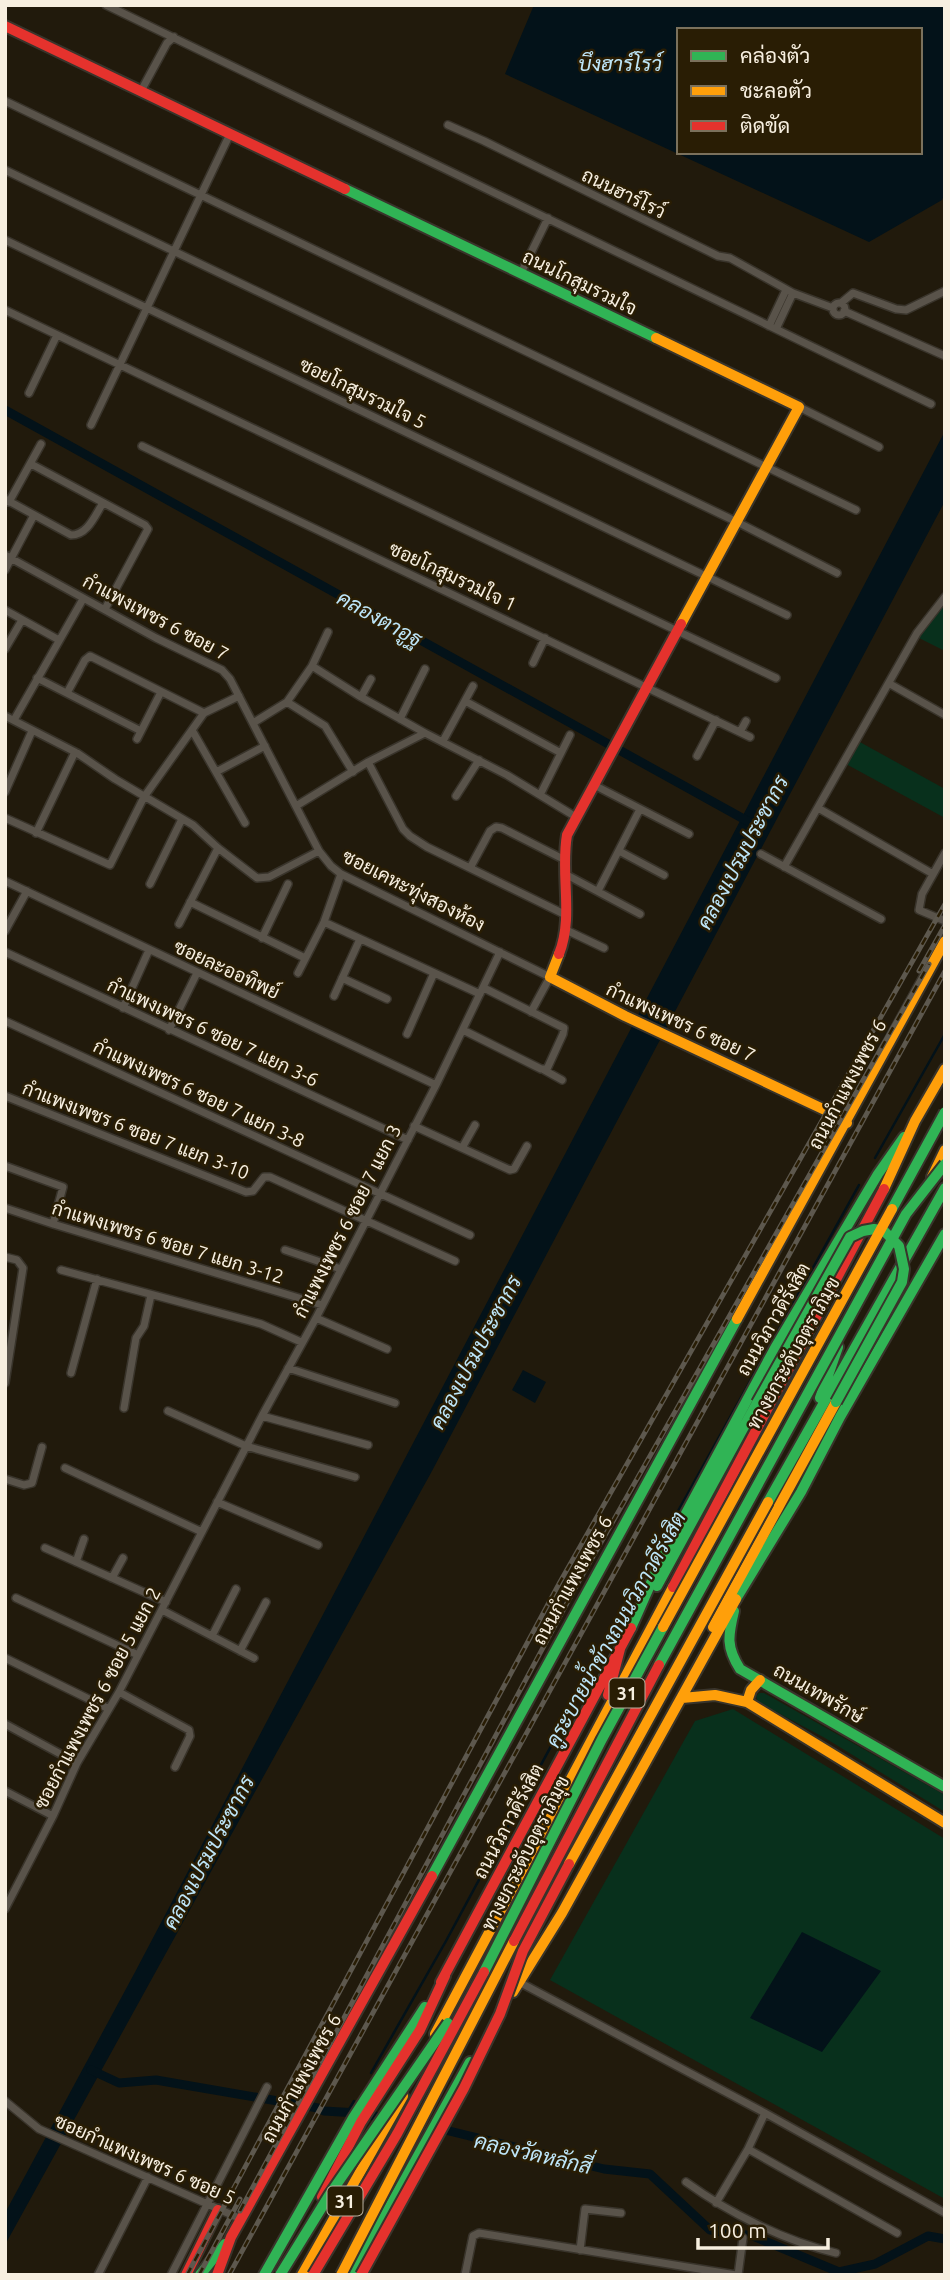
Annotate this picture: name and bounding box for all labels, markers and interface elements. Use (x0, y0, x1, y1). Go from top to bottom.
legend (677, 28, 922, 154)
text: คล่องตัว (740, 43, 810, 67)
water label: บึงฮาร์โรว์ (578, 50, 665, 75)
text: ชะลอตัว (740, 78, 812, 102)
text: ติดขัด (740, 113, 790, 137)
street label: ถนนฮาร์โรว์ (578, 162, 670, 223)
street label: ถนนโกสุมรวมใจ (518, 244, 641, 321)
street label: ซอยโกสุมรวมใจ 5 (295, 352, 430, 435)
street label: ซอยโกสุมรวมใจ 1 (385, 536, 521, 617)
street label: กำแพงเพชร 6 ซอย 7 (79, 569, 233, 665)
water label: คลองตาอูฐ (331, 585, 427, 655)
water label: คลองเปรมประชากร (691, 770, 793, 933)
street label: ซอยเคหะทุ่งสองห้อง (338, 845, 489, 937)
street label: ซอยละออทิพย์ (171, 934, 284, 1003)
street label: กำแพงเพชร 6 ซอย 7 แยก 3-6 (104, 973, 322, 1091)
street label: กำแพงเพชร 6 ซอย 7 (603, 978, 759, 1066)
street label: ถนนกำแพงเพชร 6 (803, 1015, 891, 1153)
street label: กำแพงเพชร 6 ซอย 7 แยก 3-8 (90, 1034, 308, 1152)
street label: กำแพงเพชร 6 ซอย 7 แยก 3-10 (20, 1077, 252, 1183)
street label: กำแพงเพชร 6 ซอย 7 แยก 3 (289, 1121, 405, 1321)
street label: กำแพงเพชร 6 ซอย 7 แยก 3-12 (49, 1196, 287, 1288)
street label: ถนนวิภาวดีรังสิต (731, 1258, 814, 1380)
water label: คลองเปรมประชากร (424, 1270, 526, 1433)
street label: ทางยกระดับอุตราภิมุข (742, 1273, 846, 1434)
water label: คูระบายน้ำข้างถนนวิภาวดีรังสิต (536, 1504, 694, 1753)
street label: ถนนกำแพงเพชร 6 (527, 1512, 617, 1648)
street label: ซอยกำแพงเพชร 6 ซอย 5 แยก 2 (29, 1583, 165, 1813)
street label: ถนนเทพรักษ์ (770, 1658, 869, 1728)
road number: 31 (610, 1678, 644, 1708)
street label: ถนนวิภาวดีรังสิต (468, 1759, 548, 1882)
water label: คลองเปรมประชากร (157, 1770, 259, 1933)
street label: ทางยกระดับอุตราภิมุข (476, 1772, 575, 1935)
street label: ถนนกำแพงเพชร 6 (256, 2010, 346, 2146)
street label: ซอยกำแพงเพชร 6 ซอย 5 (51, 2109, 239, 2209)
water label: คลองวัดหลักสี่ (472, 2121, 598, 2179)
road number: 31 (328, 2186, 362, 2216)
scale bar (698, 2206, 828, 2250)
text: 100 m (708, 2218, 766, 2242)

